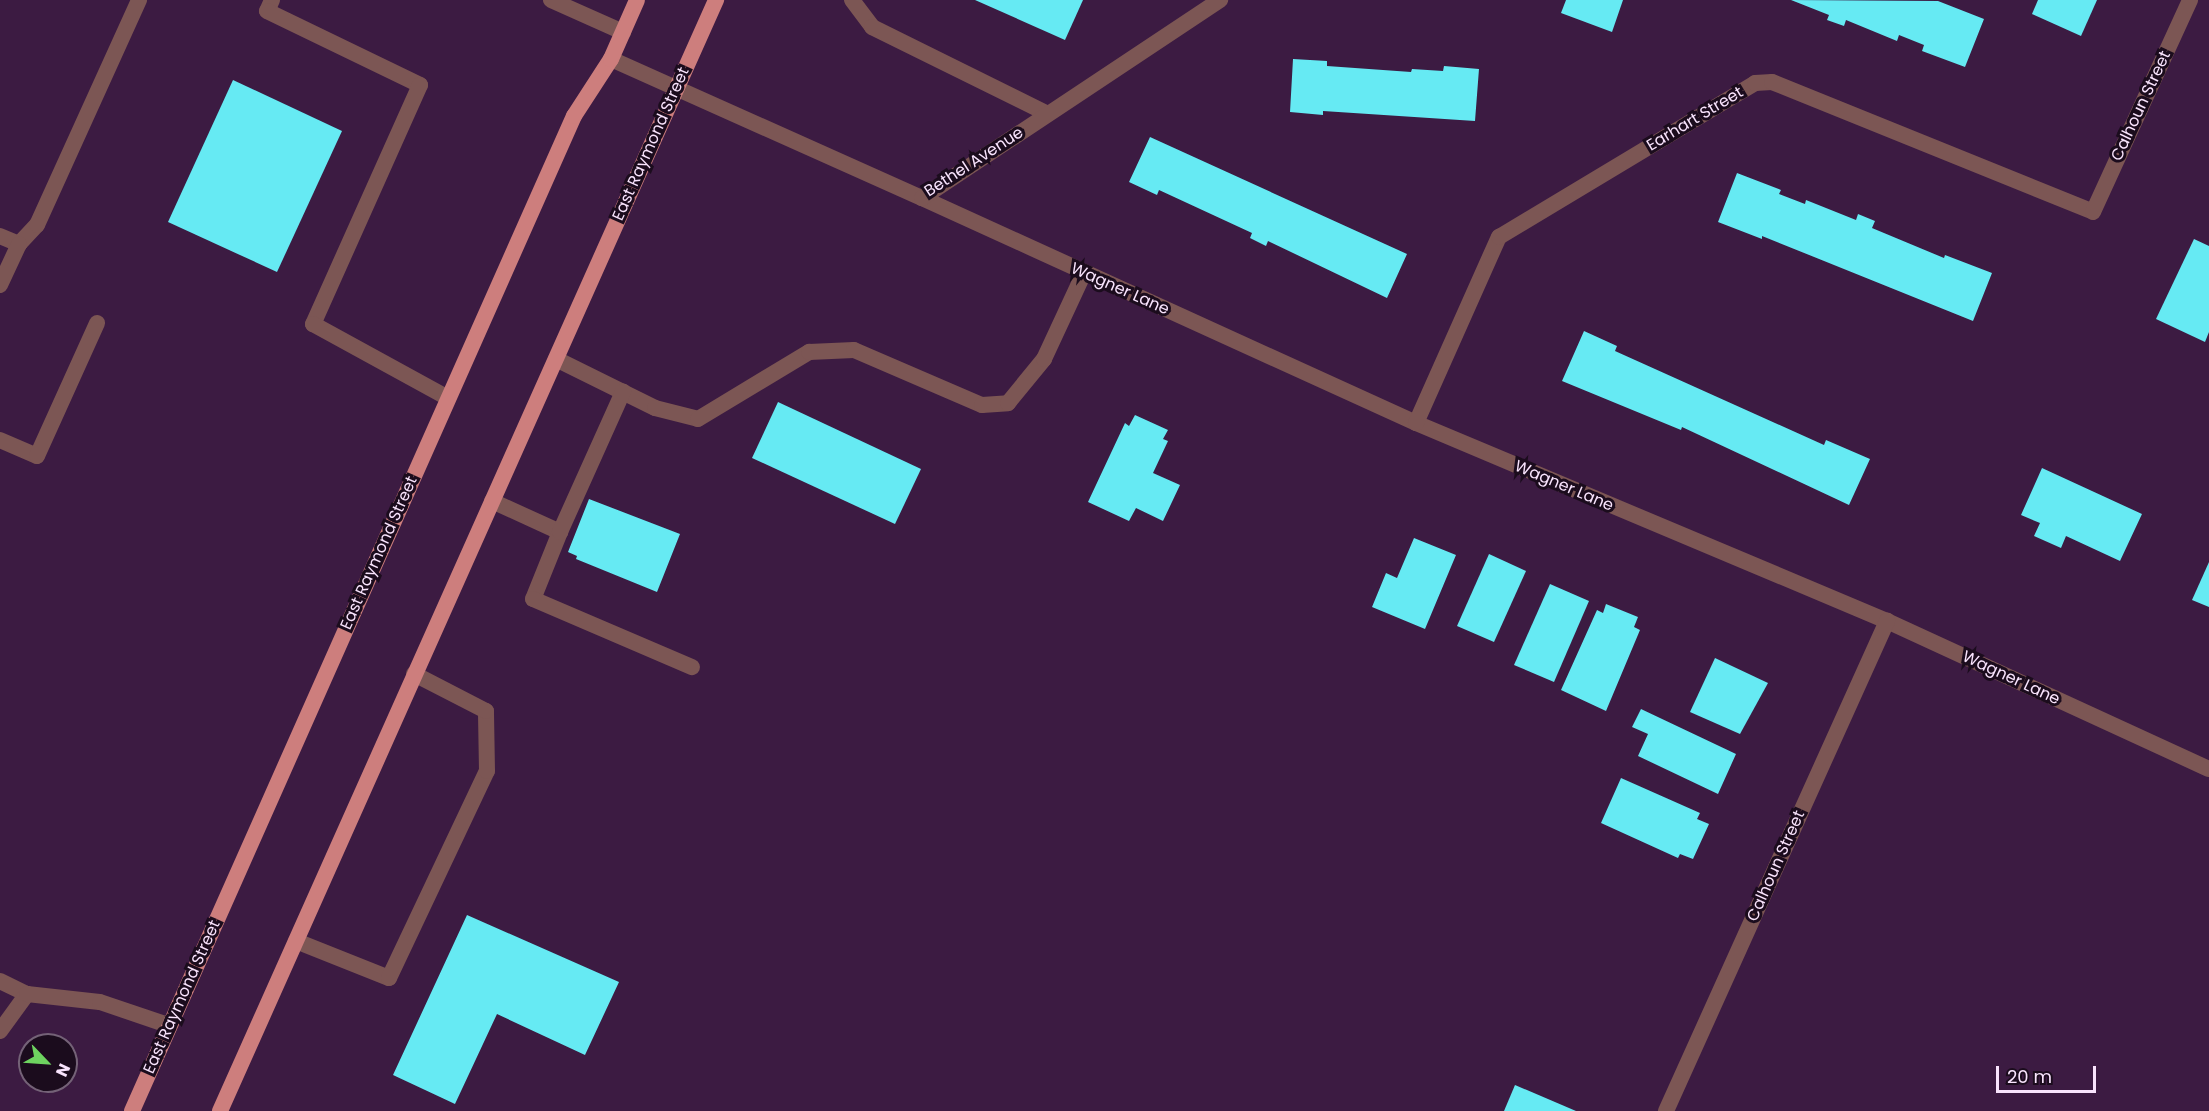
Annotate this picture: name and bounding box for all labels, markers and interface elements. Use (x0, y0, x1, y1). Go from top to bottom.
street label: Calhoun Street (2107, 48, 2175, 164)
street label: East Raymond Street (608, 64, 694, 224)
street label: Earhart Street (1643, 83, 1747, 155)
street label: Bethel Avenue (921, 123, 1027, 201)
street label: Wagner Lane (1068, 259, 1172, 319)
street label: Wagner Lane (1512, 457, 1616, 515)
street label: East Raymond Street (336, 473, 422, 633)
street label: Wagner Lane (1959, 647, 2063, 709)
street label: Calhoun Street (1743, 808, 1809, 924)
street label: East Raymond Street (139, 917, 225, 1077)
north arrow (18, 1033, 78, 1093)
scale bar (1999, 1054, 2100, 1092)
text: N (50, 1060, 76, 1080)
text: 20 m (2007, 1064, 2052, 1089)

